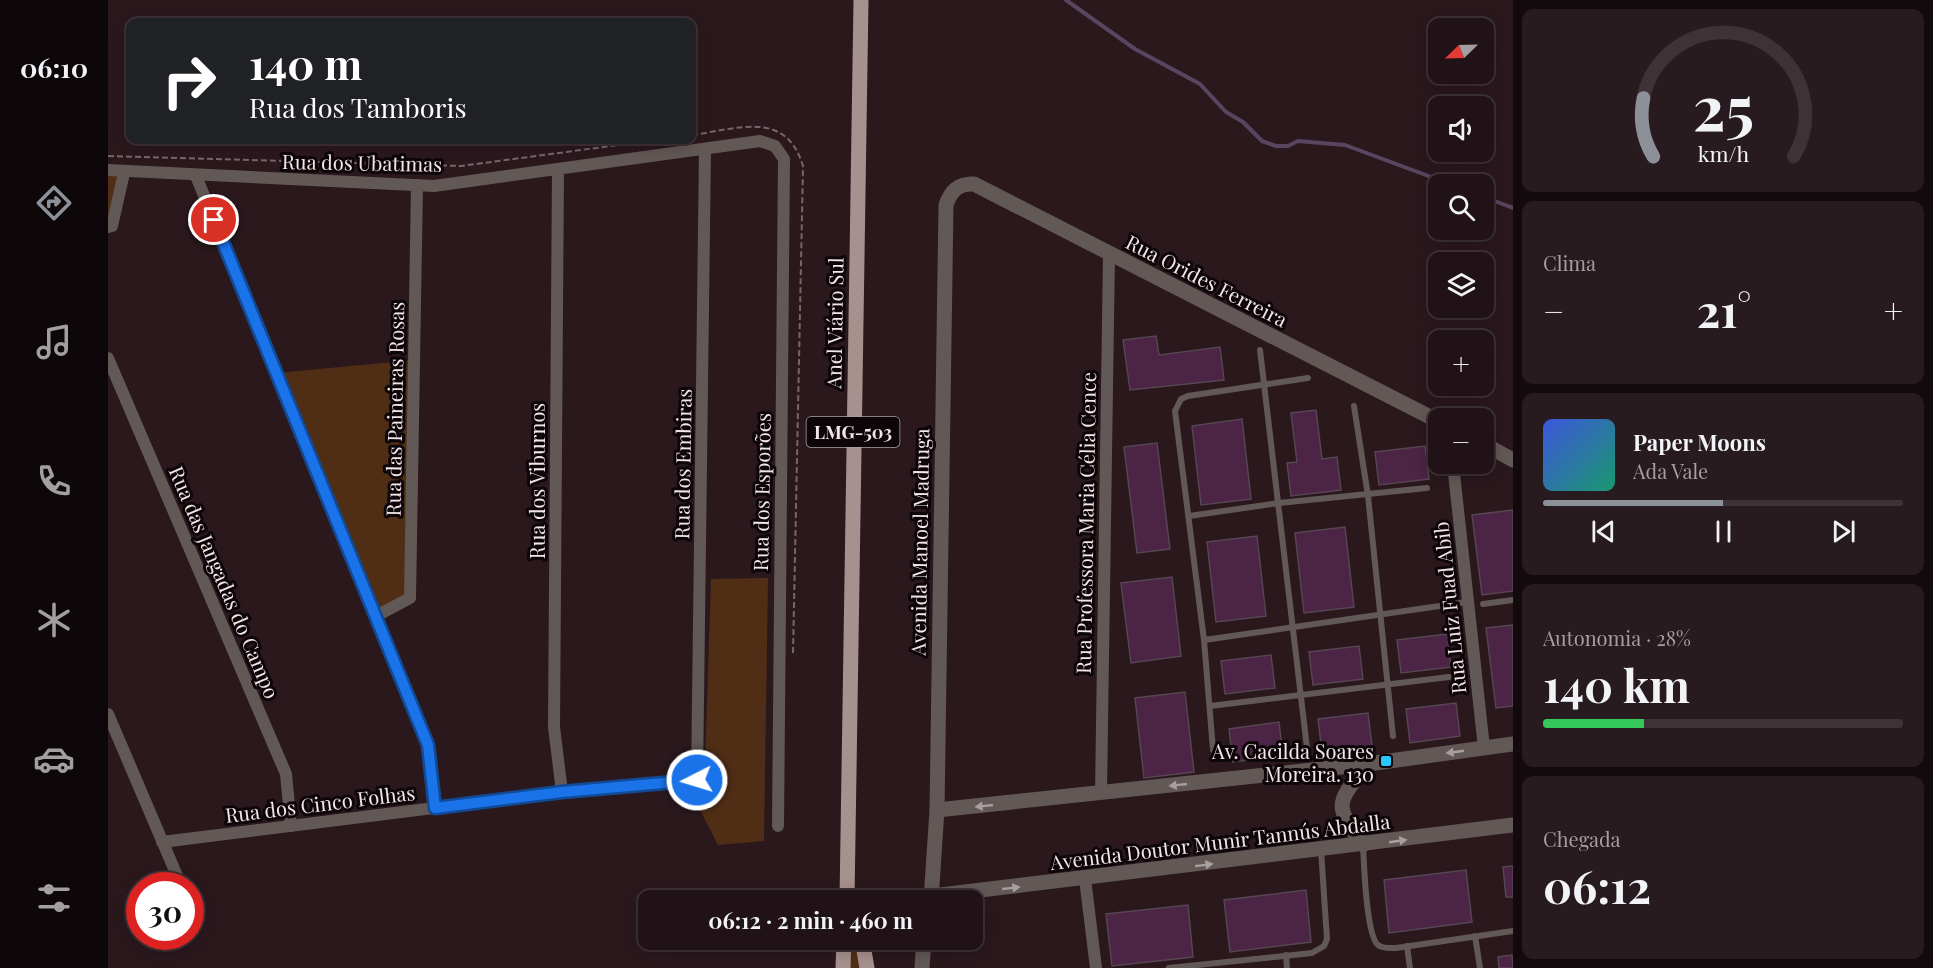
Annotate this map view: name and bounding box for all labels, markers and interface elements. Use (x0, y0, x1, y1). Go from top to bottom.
north arrow (1428, 18, 1494, 84)
map controls (1428, 18, 1494, 474)
text: 140 m (249, 35, 362, 91)
icon: right (150, 42, 228, 120)
text: 06:10 (20, 49, 88, 85)
text: 25 (1692, 64, 1754, 148)
text: Rua dos Tamboris (249, 89, 466, 125)
button: sound (1428, 96, 1494, 162)
text: km/h (1697, 140, 1749, 168)
street label: Rua dos Ubatimas (282, 147, 442, 177)
button: search (1428, 174, 1494, 240)
icon: directions (33, 182, 75, 224)
pin (188, 194, 239, 245)
icon: arrive (197, 203, 230, 236)
street label: Rua Orides Ferreira (1122, 228, 1292, 332)
text: Clima (1543, 249, 1596, 276)
button: layers (1428, 252, 1494, 318)
street label: Anel Viário Sul (819, 257, 849, 390)
text: 21° (1697, 279, 1751, 339)
text: − (1543, 288, 1564, 332)
text: + (1884, 288, 1903, 332)
street label: Rua das Paineiras Rosas (379, 301, 409, 517)
icon: music (33, 321, 75, 363)
button: + (1428, 330, 1494, 396)
street label: Rua Professora Maria Célia Cence (1069, 372, 1101, 674)
street label: Rua dos Embiras (667, 388, 697, 540)
street label: Rua dos Viburnos (523, 403, 550, 559)
button: − (1428, 408, 1494, 474)
street label: Rua dos Esporões (746, 413, 776, 571)
road number: LMG-503 (806, 417, 900, 447)
text: Paper Moons (1633, 427, 1766, 457)
street label: Avenida Manoel Madruga (904, 428, 934, 657)
text: Ada Vale (1633, 457, 1708, 484)
icon: phone (33, 460, 75, 502)
street label: Rua das Jangadas do Campo (164, 462, 286, 702)
icon: previous (1587, 515, 1620, 548)
icon: pause (1707, 515, 1740, 548)
icon: next (1827, 515, 1860, 548)
street label: Rua Luiz Fuad Abib (1427, 521, 1471, 695)
icon: climate (33, 599, 75, 641)
text: Autonomia · 28% (1543, 624, 1691, 651)
text: 140 km (1543, 654, 1690, 714)
place label: Av. Cacilda Soares Moreira. 130 (1211, 737, 1374, 787)
icon: car (33, 738, 75, 780)
position arrow (665, 748, 729, 812)
one-way arrow (1445, 748, 1464, 757)
marker: Av. Cacilda Soares Moreira. 130 (1379, 754, 1393, 768)
street label: Rua dos Cinco Folhas (224, 778, 416, 828)
one-way arrow (1168, 780, 1187, 790)
one-way arrow (975, 801, 994, 810)
street label: Avenida Doutor Munir Tannús Abdalla (1048, 807, 1392, 875)
text: Chegada (1543, 825, 1621, 852)
one-way arrow (1388, 836, 1407, 845)
text: 06:12 (1543, 855, 1651, 915)
one-way arrow (1195, 860, 1214, 869)
speed limit sign: 30 (126, 872, 204, 950)
icon: filters (33, 877, 75, 919)
one-way arrow (1001, 883, 1020, 892)
text: 06:12 · 2 min · 460 m (708, 905, 913, 935)

